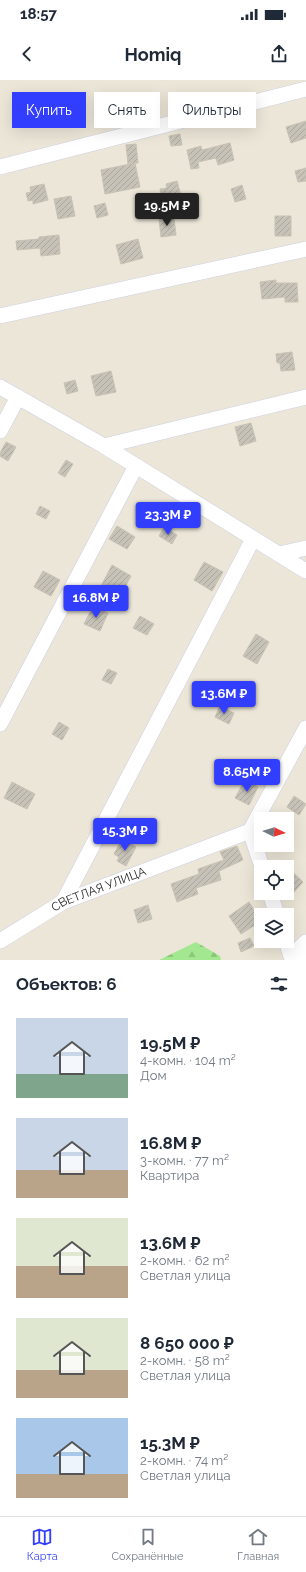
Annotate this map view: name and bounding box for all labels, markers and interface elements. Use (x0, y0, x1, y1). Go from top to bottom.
text: 18:57 (20, 5, 57, 23)
icon: back (16, 43, 38, 65)
icon: share (268, 43, 290, 65)
text: Homiq (125, 44, 181, 65)
chip: Купить (12, 92, 86, 128)
chip: Снять (94, 92, 160, 128)
chip: Фильтры (168, 92, 256, 128)
pin: 19.5M ₽ (130, 193, 204, 227)
text: 19.5M ₽ (144, 198, 190, 213)
pin: 23.3M ₽ (131, 502, 205, 536)
text: 23.3M ₽ (145, 507, 191, 522)
pin: 16.8M ₽ (59, 585, 133, 619)
text: 16.8M ₽ (72, 590, 120, 605)
pin: 13.6M ₽ (187, 681, 261, 715)
text: 13.6M ₽ (201, 686, 247, 701)
pin: 8.65M ₽ (210, 759, 284, 793)
text: 8.65M ₽ (223, 764, 271, 779)
north arrow (254, 812, 294, 852)
map controls (254, 812, 294, 948)
pin: 15.3M ₽ (88, 818, 162, 852)
text: 15.3M ₽ (102, 823, 148, 838)
button: locate (254, 860, 294, 900)
street label: СВЕТЛАЯ УЛИЦА (49, 864, 148, 914)
button: layers (254, 908, 294, 948)
icon: filters (268, 973, 290, 995)
text: Объектов: 6 (16, 974, 117, 994)
text: 19.5M ₽ (140, 1033, 200, 1053)
icon: home (48, 1034, 96, 1082)
text: 4-комн. · 104 m² (140, 1053, 236, 1068)
text: Дом (140, 1068, 167, 1083)
text: 16.8M ₽ (140, 1133, 201, 1153)
icon: home (48, 1134, 96, 1182)
text: 3-комн. · 77 m² (140, 1153, 229, 1168)
text: Квартира (140, 1168, 199, 1183)
text: 13.6M ₽ (140, 1233, 201, 1253)
icon: home (48, 1234, 96, 1282)
text: 2-комн. · 62 m² (140, 1253, 230, 1268)
text: Светлая улица (140, 1268, 231, 1283)
text: 8 650 000 ₽ (140, 1333, 234, 1353)
icon: home (48, 1334, 96, 1382)
text: 2-комн. · 58 m² (140, 1353, 230, 1368)
text: Светлая улица (140, 1368, 231, 1383)
text: 15.3M ₽ (140, 1433, 200, 1453)
icon: home (48, 1434, 96, 1482)
text: 2-комн. · 74 m² (140, 1453, 228, 1468)
text: Светлая улица (140, 1468, 231, 1483)
tab: Карта (27, 1526, 58, 1563)
tab: Сохранённые (112, 1526, 184, 1563)
tab: Главная (237, 1526, 279, 1563)

